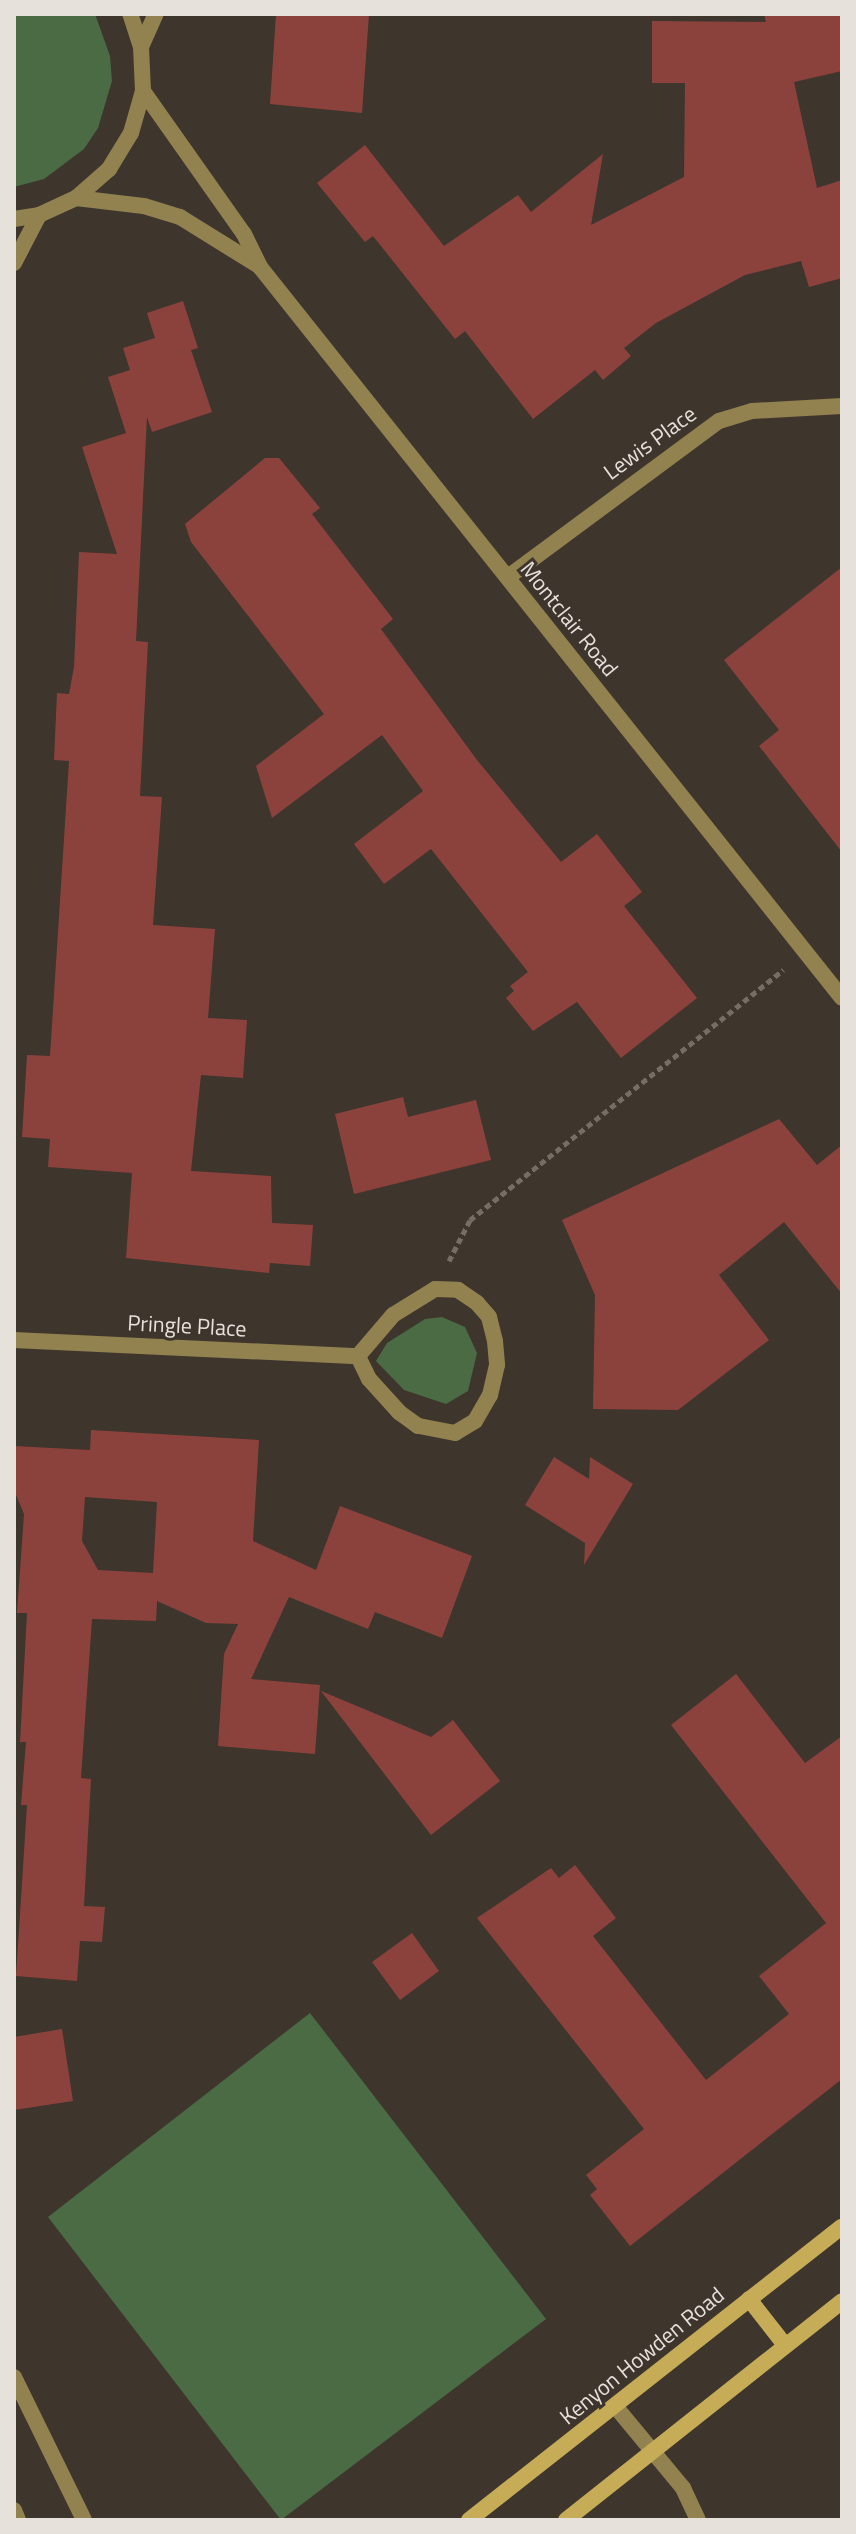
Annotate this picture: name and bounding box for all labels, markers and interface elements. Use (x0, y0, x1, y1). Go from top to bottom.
street label: Lewis Place (599, 401, 701, 485)
street label: Montclair Road (515, 556, 623, 682)
street label: Pringle Place (127, 1310, 247, 1342)
street label: Kenyon Howden Road (555, 2282, 729, 2430)

